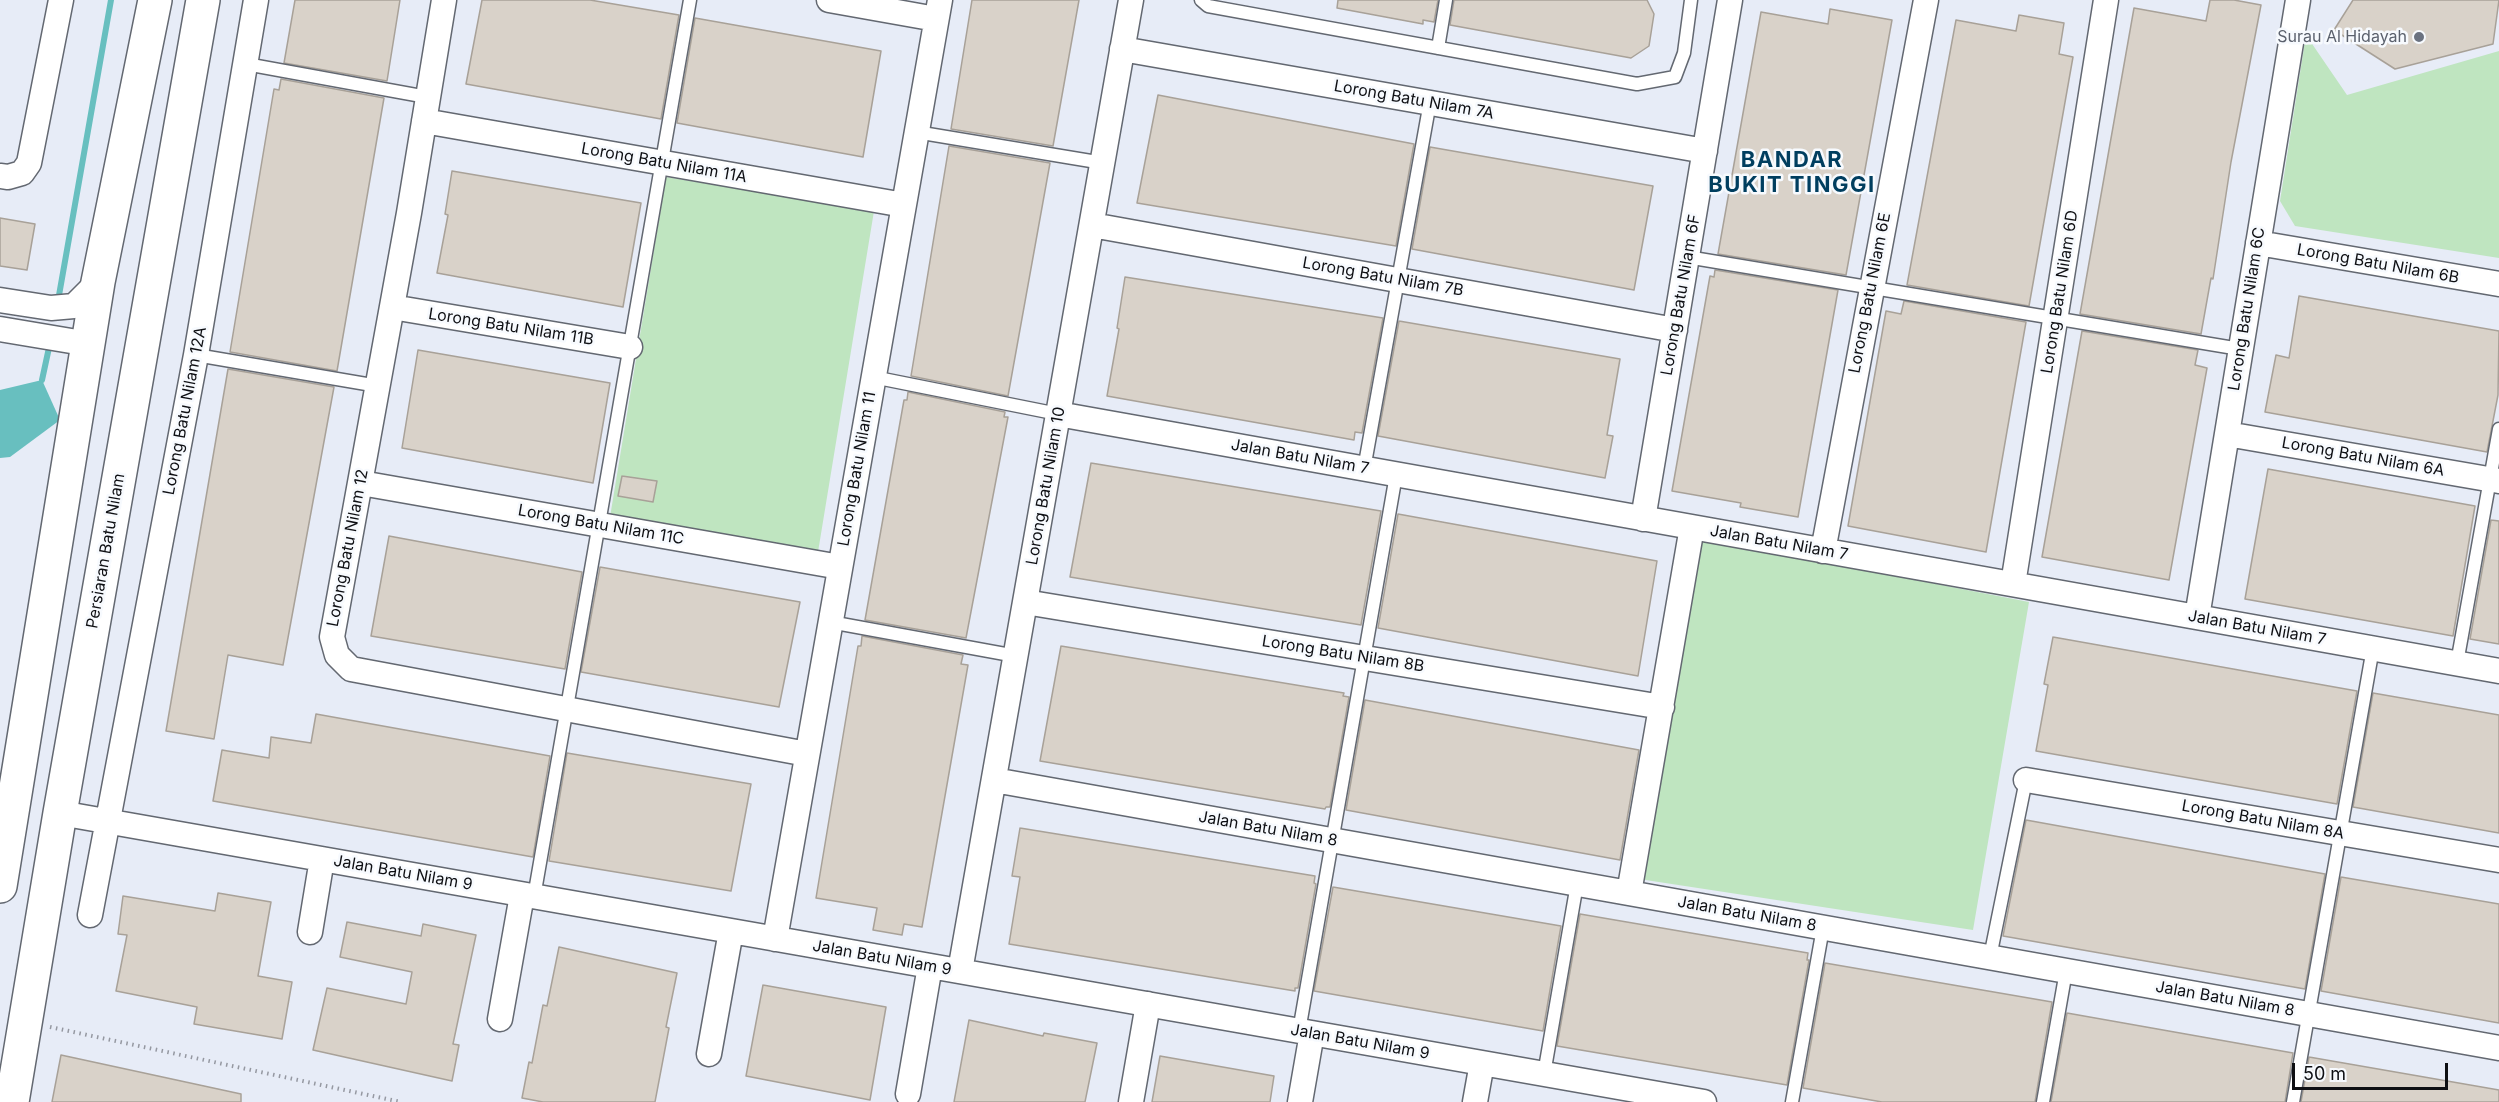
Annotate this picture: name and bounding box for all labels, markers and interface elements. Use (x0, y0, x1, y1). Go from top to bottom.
place label: Surau Al Hidayah (2277, 27, 2407, 47)
marker: Surau Al Hidayah (2412, 30, 2426, 44)
street label: Lorong Batu Nilam 7A (1333, 76, 1495, 124)
street label: Lorong Batu Nilam 11A (580, 139, 748, 187)
district label: BANDAR BUKIT TINGGI (1708, 147, 1876, 198)
street label: Lorong Batu Nilam 6D (2038, 209, 2082, 375)
street label: Lorong Batu Nilam 6E (1845, 211, 1895, 375)
street label: Lorong Batu Nilam 6F (1657, 213, 1705, 377)
street label: Lorong Batu Nilam 6C (2225, 226, 2269, 392)
street label: Lorong Batu Nilam 6B (2296, 240, 2460, 288)
street label: Lorong Batu Nilam 7B (1301, 253, 1465, 301)
street label: Lorong Batu Nilam 11B (427, 304, 595, 350)
street label: Lorong Batu Nilam 12A (159, 325, 211, 497)
street label: Lorong Batu Nilam 11 (834, 390, 880, 548)
street label: Lorong Batu Nilam 10 (1023, 405, 1069, 567)
street label: Lorong Batu Nilam 6A (2280, 433, 2446, 481)
street label: Jalan Batu Nilam 7 (1229, 435, 1371, 479)
street label: Lorong Batu Nilam 12 (323, 468, 373, 628)
street label: Persiaran Batu Nilam (83, 472, 129, 630)
street label: Lorong Batu Nilam 11C (516, 501, 686, 549)
street label: Jalan Batu Nilam 7 (1708, 521, 1850, 565)
street label: Jalan Batu Nilam 7 (2186, 606, 2328, 650)
street label: Lorong Batu Nilam 8B (1260, 632, 1426, 676)
street label: Lorong Batu Nilam 8A (2180, 796, 2346, 844)
street label: Jalan Batu Nilam 8 (1197, 807, 1339, 851)
street label: Jalan Batu Nilam 9 (332, 851, 474, 895)
street label: Jalan Batu Nilam 8 (1676, 892, 1818, 936)
street label: Jalan Batu Nilam 9 (811, 936, 953, 980)
street label: Jalan Batu Nilam 8 (2154, 977, 2296, 1021)
street label: Jalan Batu Nilam 9 (1289, 1020, 1431, 1064)
scale bar (2295, 1051, 2451, 1089)
text: 50 m (2303, 1063, 2346, 1084)

